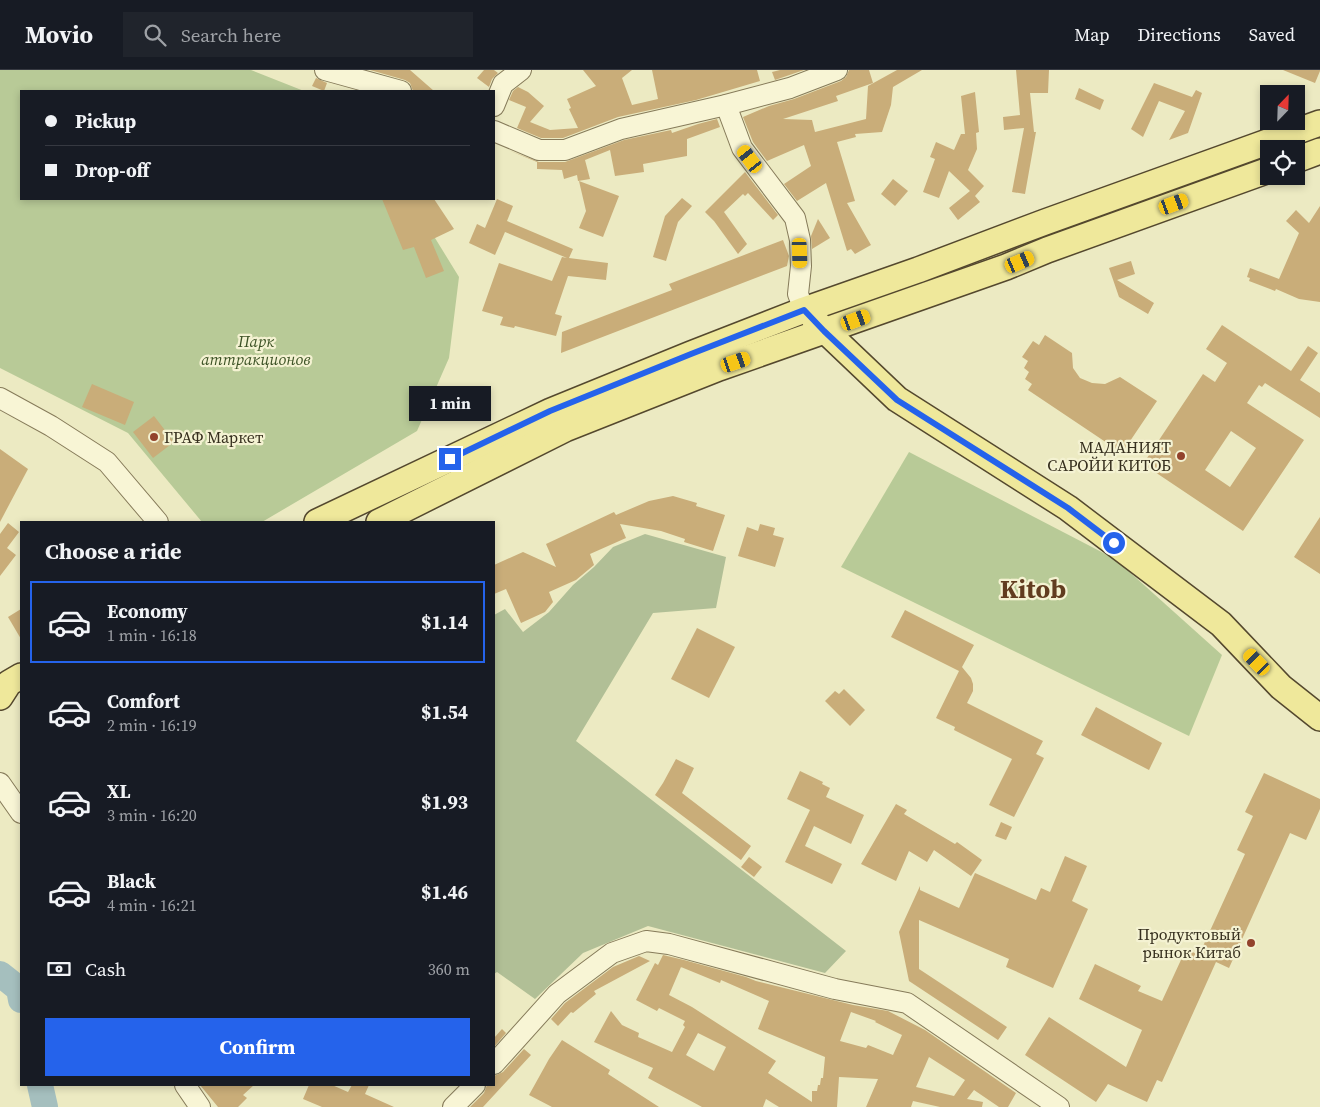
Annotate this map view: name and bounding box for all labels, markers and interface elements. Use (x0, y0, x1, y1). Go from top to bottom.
search box (123, 12, 473, 57)
text: Movio (25, 18, 93, 51)
icon: search (141, 21, 169, 49)
text: Search here (181, 22, 281, 48)
text: Map (1074, 22, 1110, 47)
text: Directions (1138, 22, 1221, 47)
text: Saved (1249, 22, 1295, 47)
north arrow (1260, 85, 1305, 130)
map controls (1260, 85, 1305, 185)
text: Pickup (75, 108, 136, 134)
button: locate (1260, 140, 1305, 185)
car (734, 143, 765, 175)
text: Drop-off (75, 157, 149, 183)
car (1157, 192, 1190, 216)
car (791, 238, 808, 268)
car (1003, 249, 1036, 275)
car (839, 308, 872, 332)
park label: Парк аттракционов (201, 330, 311, 370)
car (719, 350, 752, 374)
callout: 1 min (409, 386, 491, 422)
text: 1 min (429, 392, 471, 414)
place label: ГРАФ Маркет (164, 426, 264, 448)
marker: ГРАФ Маркет (148, 431, 160, 443)
place label: МАДАНИЯТ САРОЙИ КИТОБ (1047, 436, 1171, 476)
route end (439, 448, 461, 470)
marker: МАДАНИЯТ САРОЙИ КИТОБ (1175, 450, 1187, 462)
route start (1103, 532, 1125, 554)
text: Choose a ride (45, 536, 182, 566)
district label: Kitob (1000, 571, 1066, 607)
text: Economy (107, 598, 188, 624)
icon: car (47, 600, 92, 645)
text: $1.14 (421, 609, 468, 635)
text: 1 min · 16:18 (107, 624, 197, 646)
car (1241, 646, 1272, 678)
text: Comfort (107, 688, 180, 714)
icon: car (47, 690, 92, 735)
text: $1.54 (421, 699, 468, 725)
text: 2 min · 16:19 (107, 714, 197, 736)
text: XL (107, 778, 130, 804)
icon: car (47, 780, 92, 825)
text: $1.93 (421, 789, 468, 815)
text: 3 min · 16:20 (107, 804, 197, 826)
text: Black (107, 868, 156, 894)
icon: car (47, 870, 92, 915)
text: $1.46 (421, 879, 468, 905)
text: 4 min · 16:21 (107, 894, 197, 916)
place label: Продуктовый рынок Китаб (1138, 923, 1241, 963)
marker: Продуктовый рынок Китаб (1245, 937, 1257, 949)
icon: cash (45, 955, 73, 983)
text: Cash (85, 956, 126, 982)
text: 360 m (428, 958, 470, 980)
button: Confirm (45, 1018, 470, 1076)

